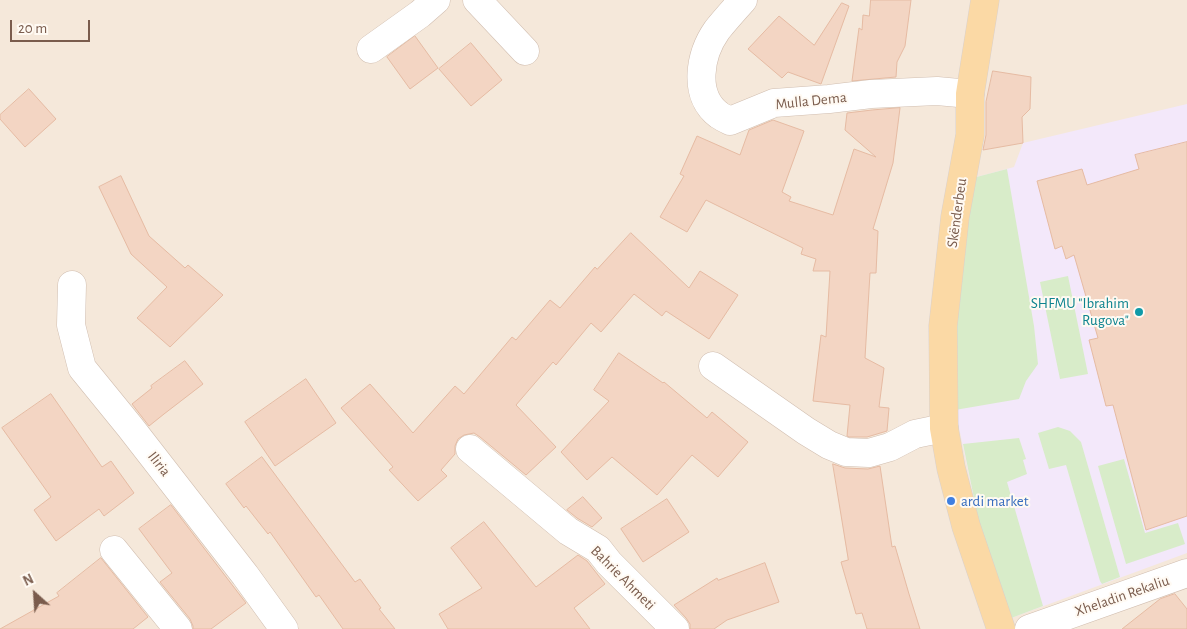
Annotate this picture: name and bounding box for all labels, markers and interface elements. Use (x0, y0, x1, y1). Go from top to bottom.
scale bar (12, 10, 92, 42)
text: 20 m (18, 21, 47, 36)
street label: Mulla Dema (774, 88, 848, 114)
street label: Skënderbeu (943, 177, 971, 249)
place label: SHFMU "Ibrahim Rugova" (1031, 294, 1129, 329)
marker: SHFMU "Ibrahim Rugova" (1133, 306, 1145, 318)
street label: Iliria (144, 448, 174, 480)
place label: ardi market (961, 492, 1028, 510)
marker: ardi market (945, 495, 957, 507)
street label: Bahrie Ahmeti (587, 542, 659, 614)
north arrow (10, 569, 60, 619)
street label: Xheladin Rekaliu (1072, 571, 1172, 621)
text: N (21, 572, 36, 589)

